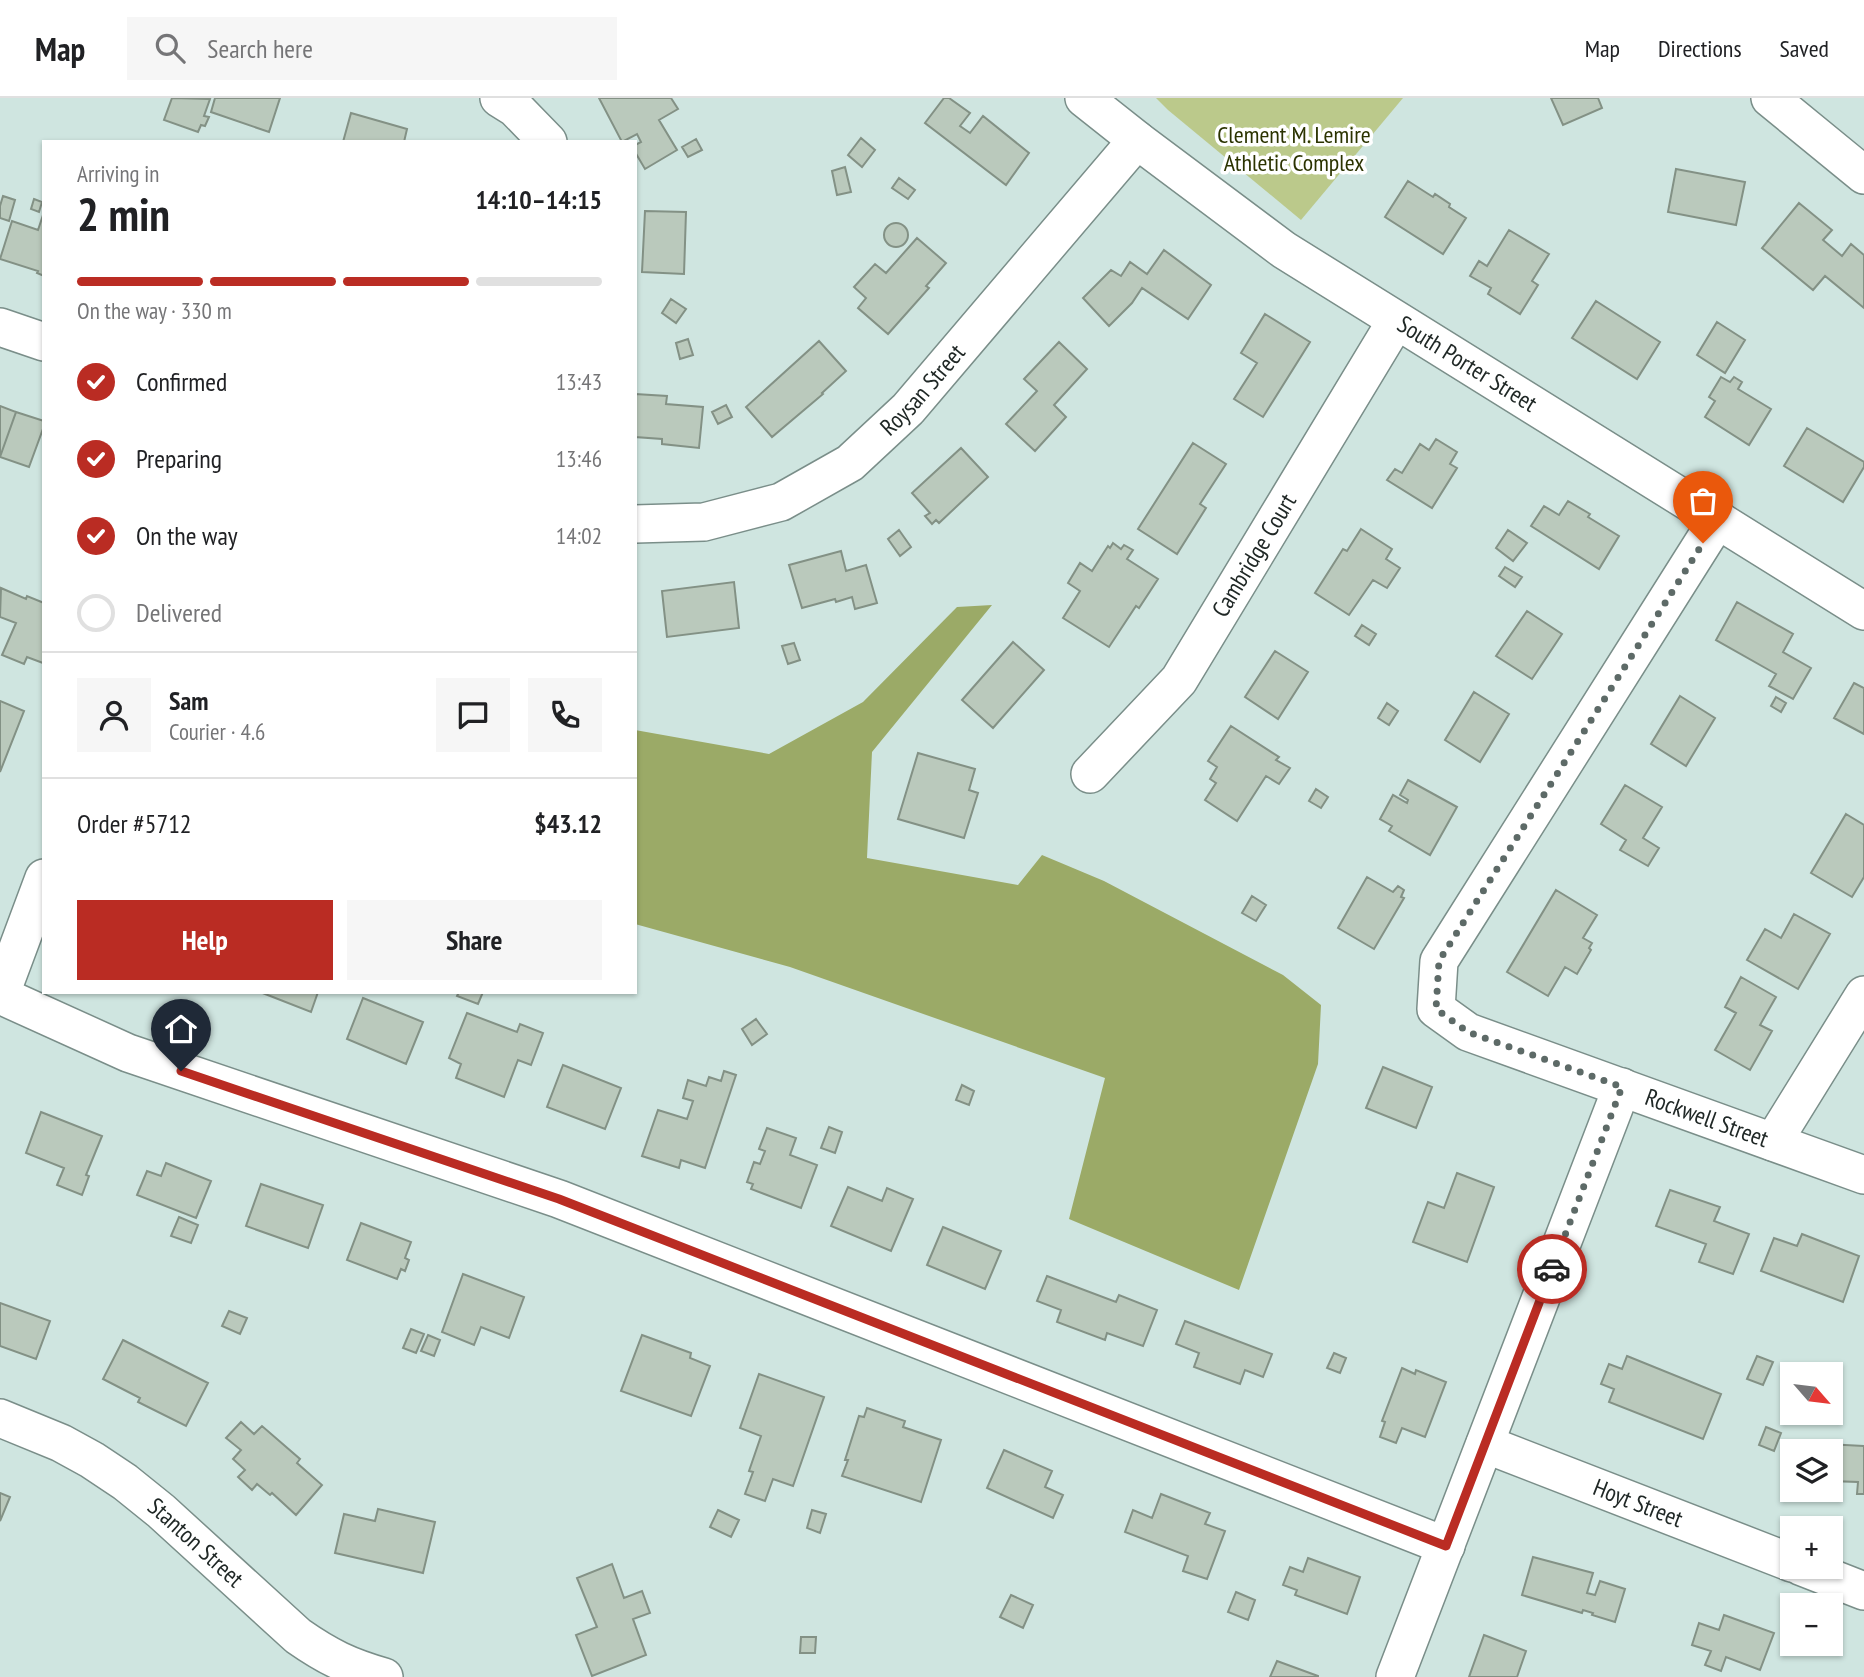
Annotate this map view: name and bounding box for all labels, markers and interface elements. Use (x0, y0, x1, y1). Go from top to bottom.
search box (127, 17, 617, 80)
text: Map (35, 27, 85, 70)
icon: search (151, 29, 189, 67)
text: Search here (207, 32, 313, 65)
text: Map (1585, 33, 1620, 64)
text: Directions (1658, 33, 1742, 64)
text: Saved (1780, 33, 1829, 64)
park label: Clement M. Lemire Athletic Complex (1217, 119, 1371, 178)
text: Arriving in (77, 159, 159, 188)
text: 14:10–14:15 (475, 183, 602, 216)
text: 2 min (77, 184, 170, 244)
text: On the way · 330 m (77, 296, 232, 325)
street label: South Porter Street (1392, 308, 1543, 419)
street label: Roysan Street (873, 337, 972, 442)
icon: check (77, 363, 115, 401)
text: Confirmed (136, 365, 227, 398)
text: 13:43 (556, 367, 602, 396)
icon: check (77, 440, 115, 478)
text: Preparing (136, 442, 222, 475)
text: 13:46 (556, 444, 602, 473)
pin (1673, 471, 1733, 543)
icon: bag (1684, 482, 1722, 520)
street label: Cambridge Court (1205, 487, 1303, 623)
icon: check (77, 517, 115, 555)
text: On the way (136, 519, 238, 552)
text: 14:02 (556, 521, 602, 550)
text: Delivered (136, 596, 222, 629)
button: person (77, 678, 151, 752)
button: chat (436, 678, 510, 752)
button: phone (528, 678, 602, 752)
text: Sam (169, 684, 208, 717)
text: Courier · 4.6 (169, 717, 265, 746)
text: Order #5712 (77, 807, 192, 840)
text: $43.12 (534, 807, 602, 840)
button: Help (77, 900, 333, 980)
button: Share (347, 900, 602, 980)
pin (151, 999, 211, 1071)
icon: home (162, 1010, 200, 1048)
street label: Rockwell Street (1641, 1081, 1773, 1154)
courier (1517, 1234, 1587, 1304)
icon: car (1533, 1250, 1571, 1288)
north arrow (1780, 1362, 1843, 1424)
map controls (1780, 1362, 1843, 1656)
button: layers (1780, 1439, 1843, 1502)
street label: Hoyt Street (1589, 1471, 1688, 1534)
street label: Stanton Street (142, 1491, 251, 1594)
button: + (1780, 1516, 1843, 1579)
button: − (1780, 1593, 1843, 1656)

